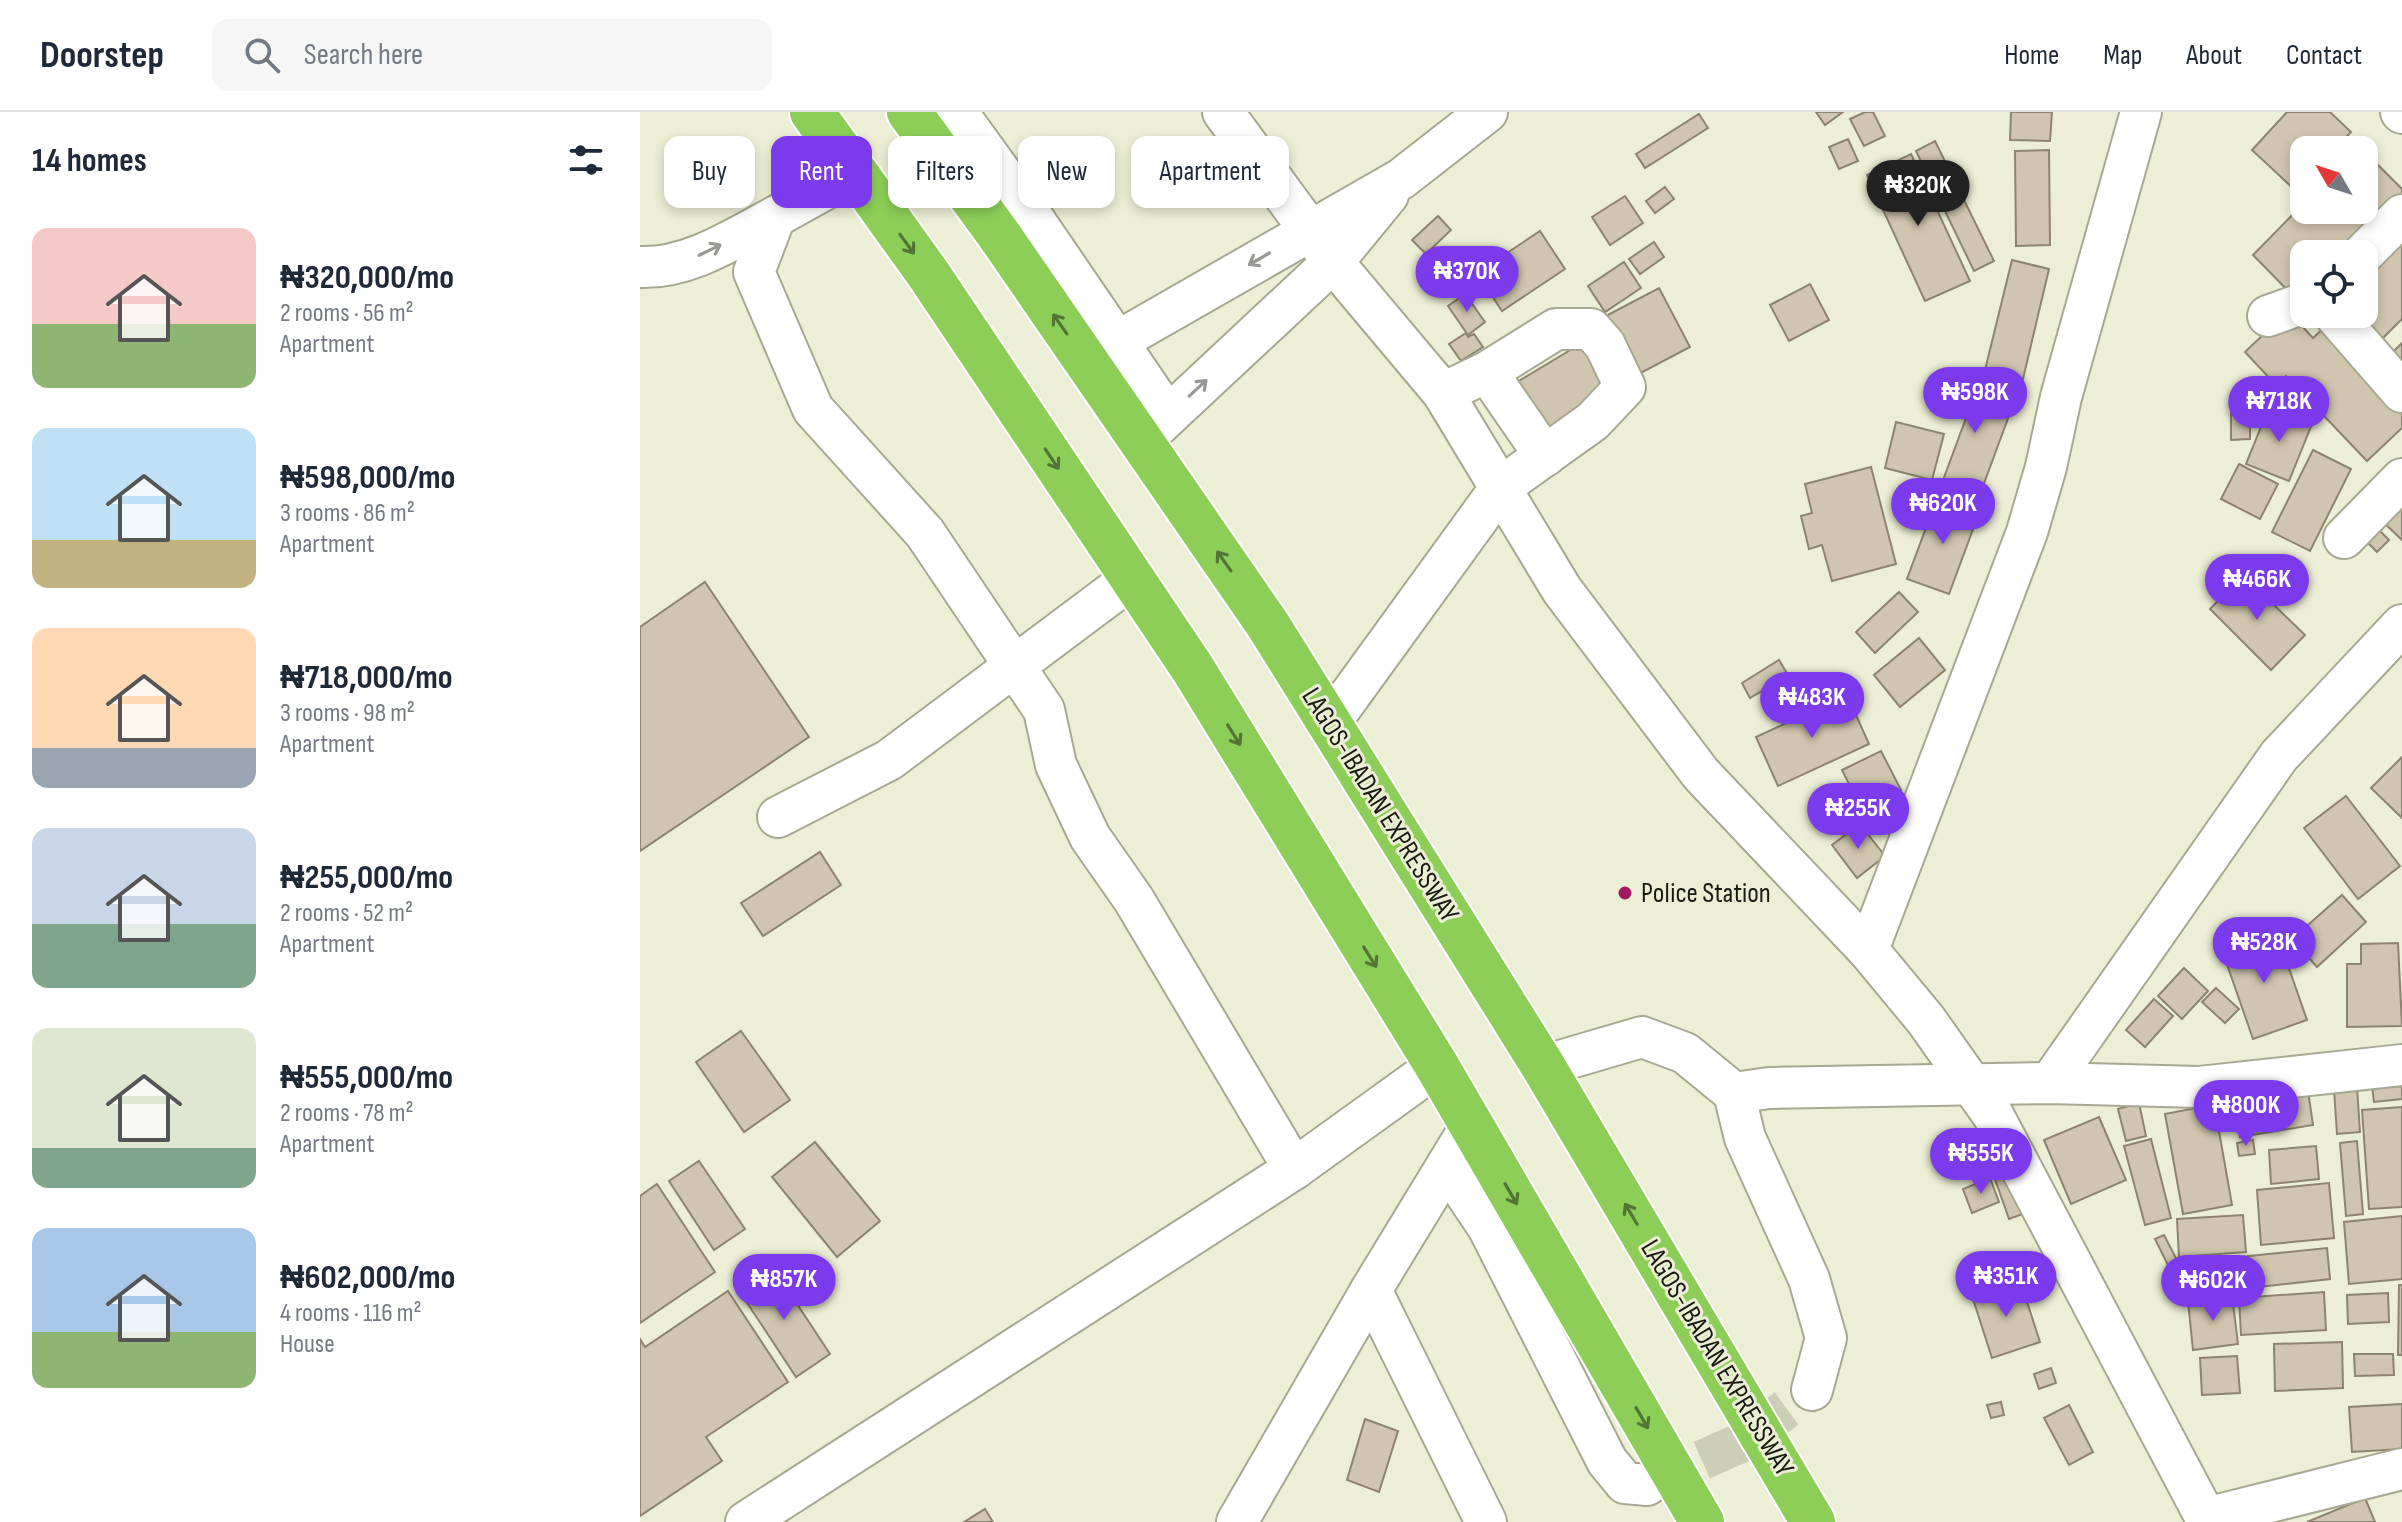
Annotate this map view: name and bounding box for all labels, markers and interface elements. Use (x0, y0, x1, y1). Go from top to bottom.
search box (212, 19, 772, 91)
text: Doorstep (40, 33, 164, 78)
icon: search (240, 33, 284, 77)
text: Search here (304, 37, 423, 73)
text: Home (2004, 39, 2059, 72)
text: Map (2103, 39, 2142, 72)
text: About (2186, 39, 2242, 72)
text: Contact (2286, 39, 2362, 72)
chip: Buy (664, 136, 755, 208)
chip: Rent (771, 136, 872, 208)
chip: Filters (888, 136, 1002, 208)
chip: New (1018, 136, 1115, 208)
chip: Apartment (1131, 136, 1289, 208)
north arrow (2290, 136, 2378, 224)
map controls (2290, 136, 2378, 328)
icon: filters (564, 138, 608, 182)
text: 14 homes (32, 140, 147, 181)
pin: ₦320K (1862, 160, 1974, 228)
text: ₦320K (1884, 170, 1952, 201)
one-way arrow (899, 232, 915, 254)
button: locate (2290, 240, 2378, 328)
one-way arrow (697, 242, 721, 257)
pin: ₦370K (1411, 246, 1523, 314)
one-way arrow (1248, 251, 1271, 267)
text: ₦370K (1434, 256, 1500, 287)
text: ₦320,000/mo (280, 257, 454, 298)
icon: home (96, 260, 192, 356)
text: 2 rooms · 56 m² (280, 298, 414, 329)
one-way arrow (1052, 313, 1068, 335)
text: Apartment (280, 329, 374, 360)
pin: ₦598K (1919, 367, 2031, 435)
pin: ₦718K (2223, 376, 2335, 444)
text: ₦598K (1941, 377, 2009, 408)
one-way arrow (1188, 378, 1208, 397)
text: ₦718K (2246, 386, 2312, 417)
one-way arrow (1045, 447, 1061, 470)
text: ₦598,000/mo (280, 457, 455, 498)
icon: home (96, 460, 192, 556)
pin: ₦620K (1887, 478, 1999, 546)
text: ₦620K (1909, 488, 1977, 519)
text: 3 rooms · 86 m² (280, 498, 415, 529)
text: Apartment (280, 529, 374, 560)
one-way arrow (1215, 551, 1232, 573)
pin: ₦466K (2201, 554, 2313, 622)
text: ₦466K (2223, 564, 2291, 595)
text: ₦718,000/mo (280, 657, 453, 698)
icon: home (96, 660, 192, 756)
pin: ₦483K (1756, 672, 1868, 740)
street label: LAGOS-IBADAN EXPRESSWAY (1294, 682, 1466, 928)
text: ₦483K (1778, 682, 1846, 713)
text: 3 rooms · 98 m² (280, 698, 415, 729)
one-way arrow (1226, 724, 1242, 746)
text: Apartment (280, 729, 374, 760)
pin: ₦255K (1802, 783, 1914, 851)
text: ₦255K (1825, 793, 1891, 824)
text: ₦255,000/mo (280, 857, 453, 898)
icon: home (96, 860, 192, 956)
place label: Police Station (1641, 877, 1771, 910)
marker: Police Station (1616, 884, 1634, 902)
text: 2 rooms · 52 m² (280, 898, 413, 929)
pin: ₦528K (2208, 917, 2320, 985)
text: ₦528K (2231, 927, 2297, 958)
text: Apartment (280, 929, 374, 960)
one-way arrow (1362, 945, 1378, 968)
text: ₦555,000/mo (280, 1057, 453, 1098)
icon: home (96, 1060, 192, 1156)
pin: ₦800K (2190, 1080, 2302, 1148)
text: ₦800K (2212, 1090, 2280, 1121)
text: 2 rooms · 78 m² (280, 1098, 414, 1129)
pin: ₦555K (1925, 1128, 2037, 1196)
text: Apartment (280, 1129, 374, 1160)
text: ₦555K (1948, 1138, 2014, 1169)
one-way arrow (1504, 1181, 1519, 1205)
one-way arrow (1623, 1203, 1639, 1226)
street label: LAGOS-IBADAN EXPRESSWAY (1633, 1234, 1801, 1482)
pin: ₦351K (1950, 1251, 2062, 1319)
pin: ₦857K (728, 1254, 840, 1322)
pin: ₦602K (2157, 1255, 2269, 1323)
text: ₦602,000/mo (280, 1257, 455, 1298)
icon: home (96, 1260, 192, 1356)
text: ₦351K (1973, 1261, 2039, 1292)
text: ₦857K (751, 1264, 817, 1295)
text: ₦602K (2179, 1265, 2247, 1296)
text: 4 rooms · 116 m² (280, 1298, 422, 1329)
text: House (280, 1329, 335, 1360)
one-way arrow (1634, 1406, 1650, 1429)

